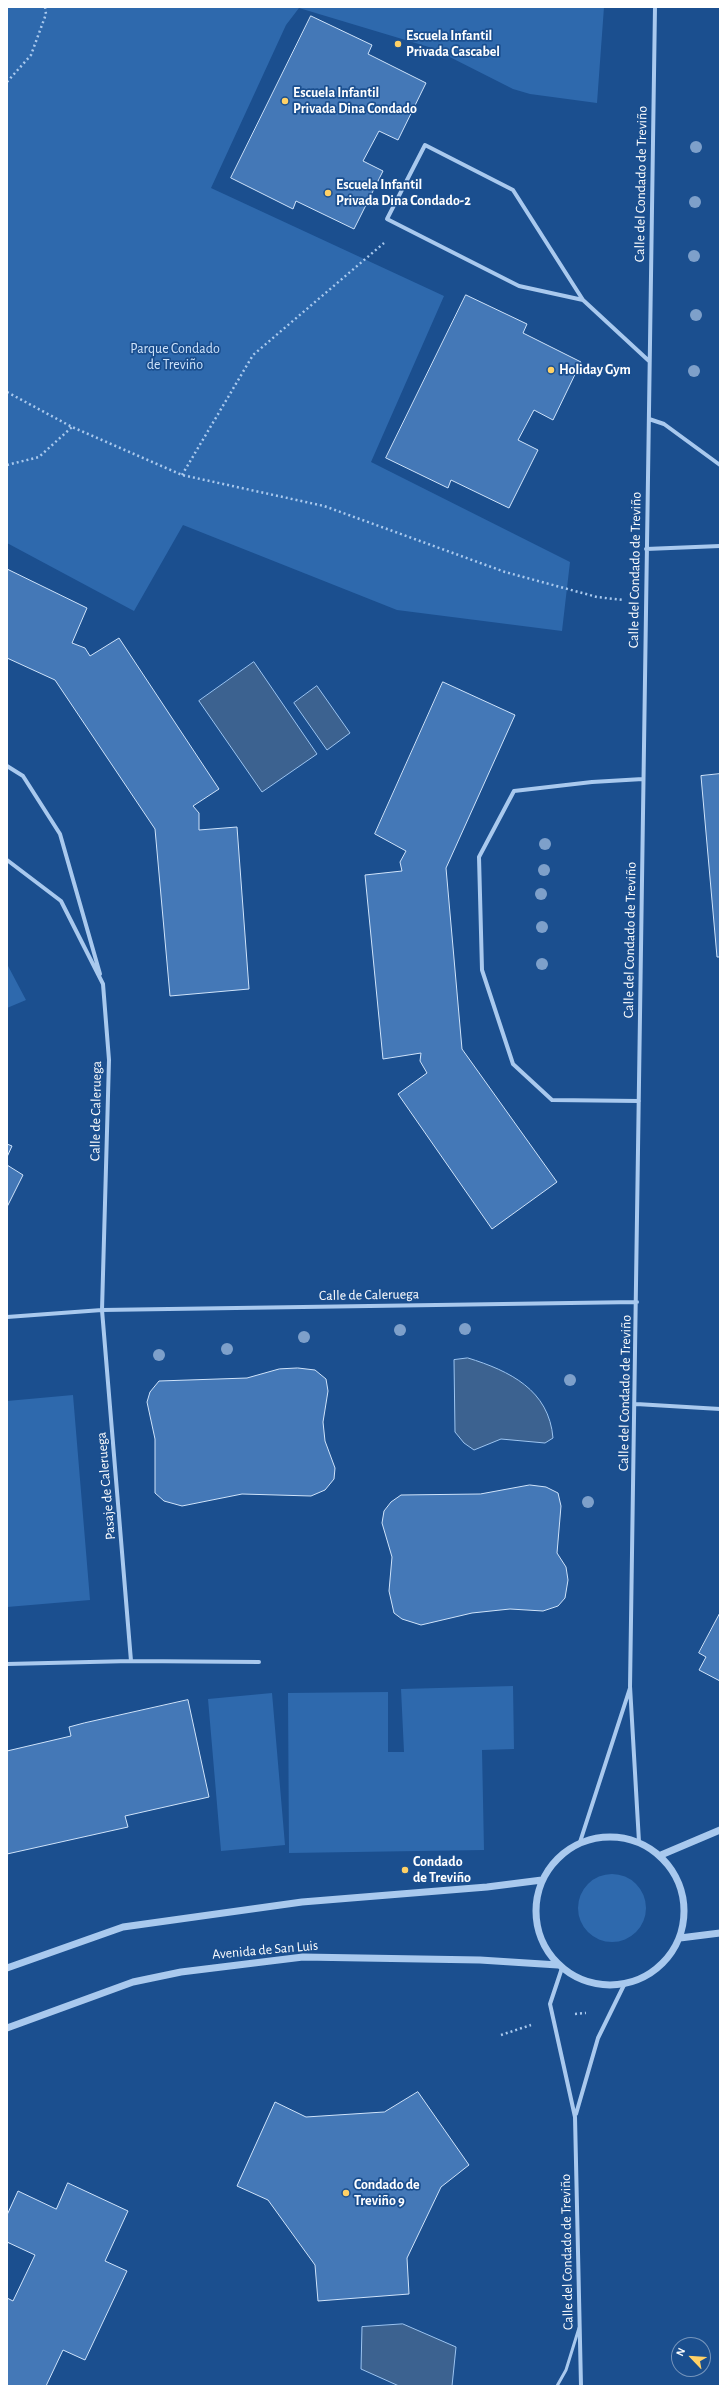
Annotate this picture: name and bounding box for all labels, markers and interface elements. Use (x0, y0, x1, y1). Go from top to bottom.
place label: Escuela Infantil Privada Cascabel (406, 28, 500, 60)
marker: Escuela Infantil Privada Cascabel (393, 39, 403, 49)
place label: Escuela Infantil Privada Dina Condado (293, 85, 417, 118)
marker: Escuela Infantil Privada Dina Condado (280, 96, 290, 106)
street label: Calle del Condado de Treviño (631, 106, 651, 262)
place label: Escuela Infantil Privada Dina Condado-2 (336, 177, 471, 210)
marker: Escuela Infantil Privada Dina Condado-2 (323, 188, 333, 198)
park label: Parque Condado de Treviño (130, 341, 220, 374)
place label: Holiday Gym (559, 362, 631, 378)
marker: Holiday Gym (546, 365, 556, 375)
street label: Calle del Condado de Treviño (625, 492, 645, 648)
street label: Calle del Condado de Treviño (620, 862, 640, 1018)
street label: Calle de Caleruega (87, 1061, 105, 1161)
street label: Calle de Caleruega (319, 1286, 419, 1304)
street label: Calle del Condado de Treviño (615, 1315, 635, 1471)
street label: Pasaje de Caleruega (93, 1431, 119, 1541)
place label: Condado de Treviño (413, 1854, 471, 1886)
marker: Condado de Treviño (400, 1865, 410, 1875)
street label: Avenida de San Luis (211, 1937, 319, 1963)
street label: Calle del Condado de Treviño (557, 2174, 577, 2330)
place label: Condado de Treviño 9 (354, 2177, 420, 2210)
marker: Condado de Treviño 9 (341, 2188, 351, 2198)
north arrow (671, 2337, 711, 2377)
text: N (674, 2346, 687, 2358)

